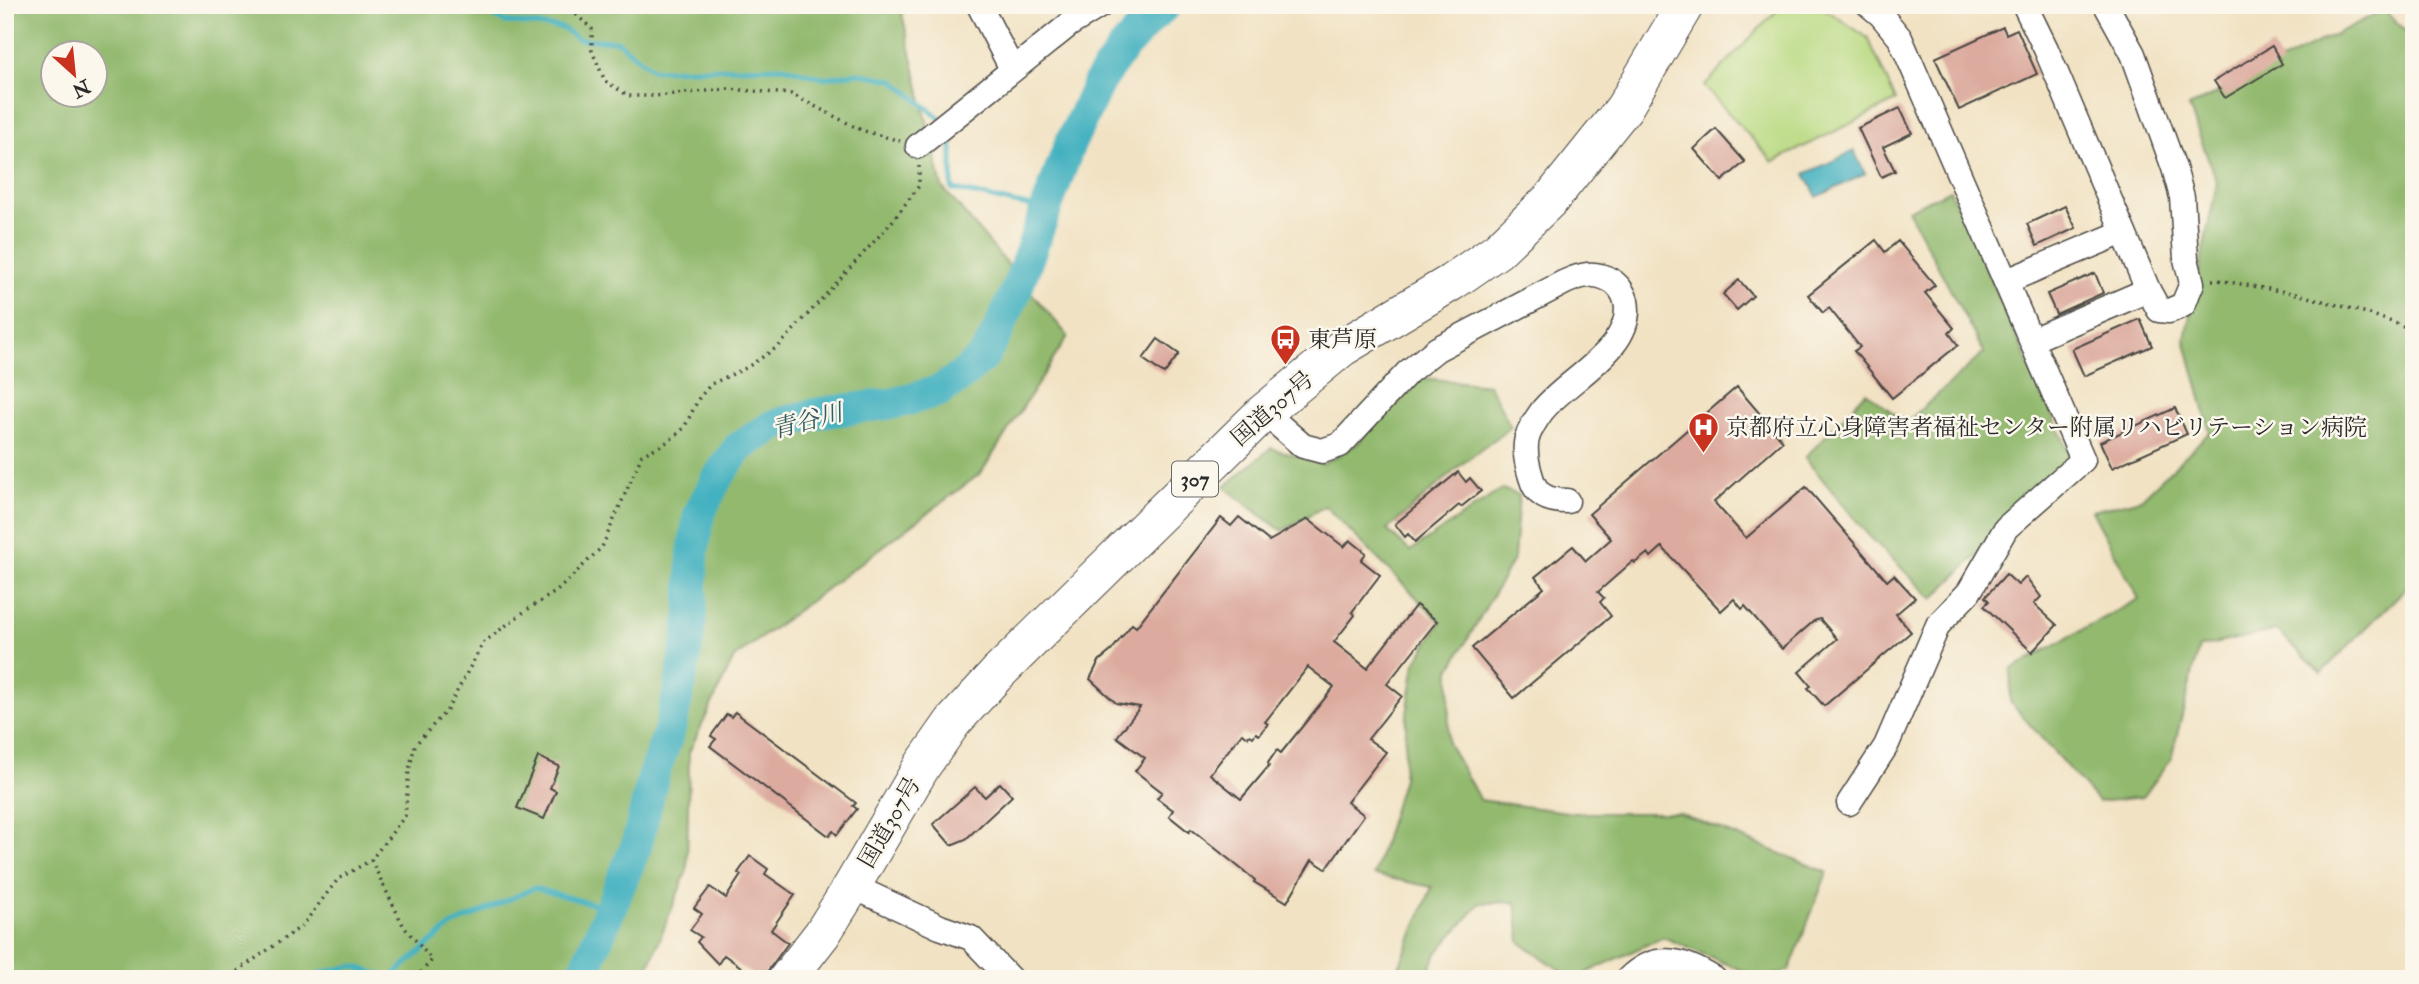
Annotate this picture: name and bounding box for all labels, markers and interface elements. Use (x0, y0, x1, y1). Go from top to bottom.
north arrow (38, 38, 108, 108)
text: N (67, 73, 95, 103)
bus stop icon: 東芦原 (1268, 322, 1302, 366)
place label: 東芦原 (1308, 325, 1377, 354)
street label: 国道307号 (1225, 365, 1320, 452)
water label: 青谷川 (768, 396, 849, 446)
hospital icon: 京都府立心身障害者福祉センター附属リハビリテーション病院 (1686, 410, 1720, 454)
place label: 京都府立心身障害者福祉センター附属リハビリテーション病院 (1726, 413, 2367, 442)
road number: 307 (1172, 462, 1218, 496)
street label: 国道307号 (852, 772, 927, 873)

